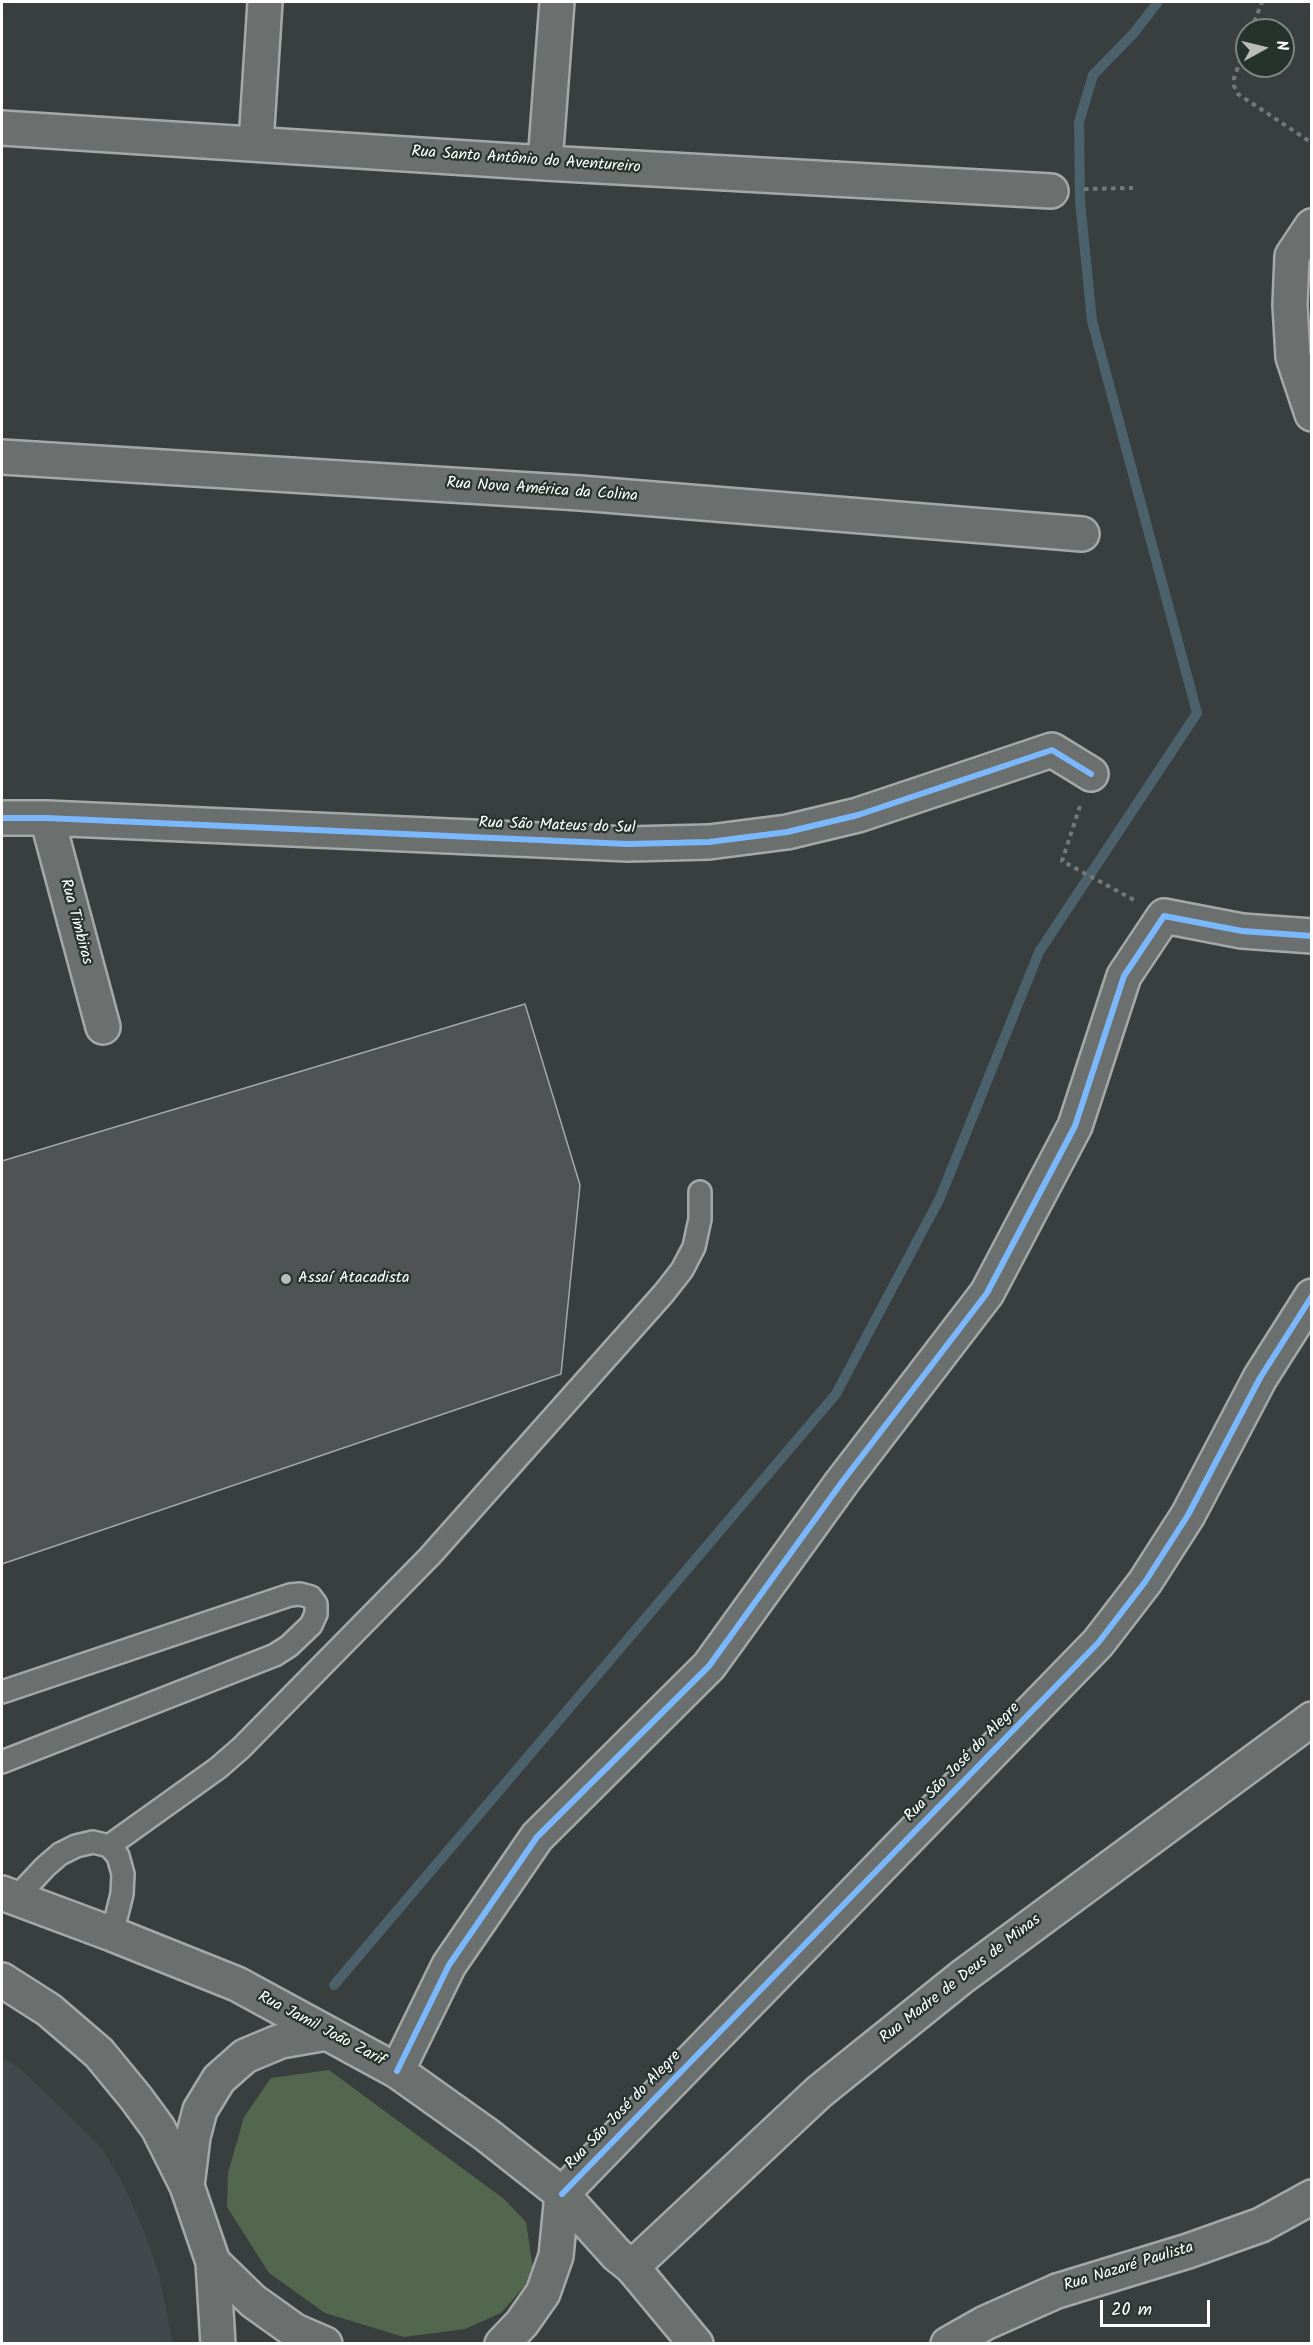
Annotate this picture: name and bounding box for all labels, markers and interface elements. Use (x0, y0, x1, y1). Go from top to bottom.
north arrow (1235, 18, 1295, 78)
text: N (1268, 39, 1294, 52)
street label: Rua Santo Antônio do Aventureiro (411, 143, 641, 179)
street label: Rua Nova América da Colina (446, 475, 638, 507)
street label: Rua São Mateus do Sul (478, 815, 636, 839)
street label: Rua Timbiras (54, 877, 96, 967)
place label: Assaí Atacadista (298, 1269, 409, 1289)
marker: Assaí Atacadista (279, 1272, 293, 1286)
street label: Rua São José do Alegre (901, 1699, 1025, 1827)
street label: Rua Madre de Deus de Minas (877, 1911, 1045, 2049)
street label: Rua Jamil João Zarif (254, 1988, 388, 2072)
street label: Rua São José do Alegre (562, 2047, 686, 2175)
street label: Rua Nazaré Paulista (1062, 2239, 1196, 2297)
scale bar (1103, 2288, 1212, 2326)
text: 20 m (1111, 2296, 1152, 2325)

